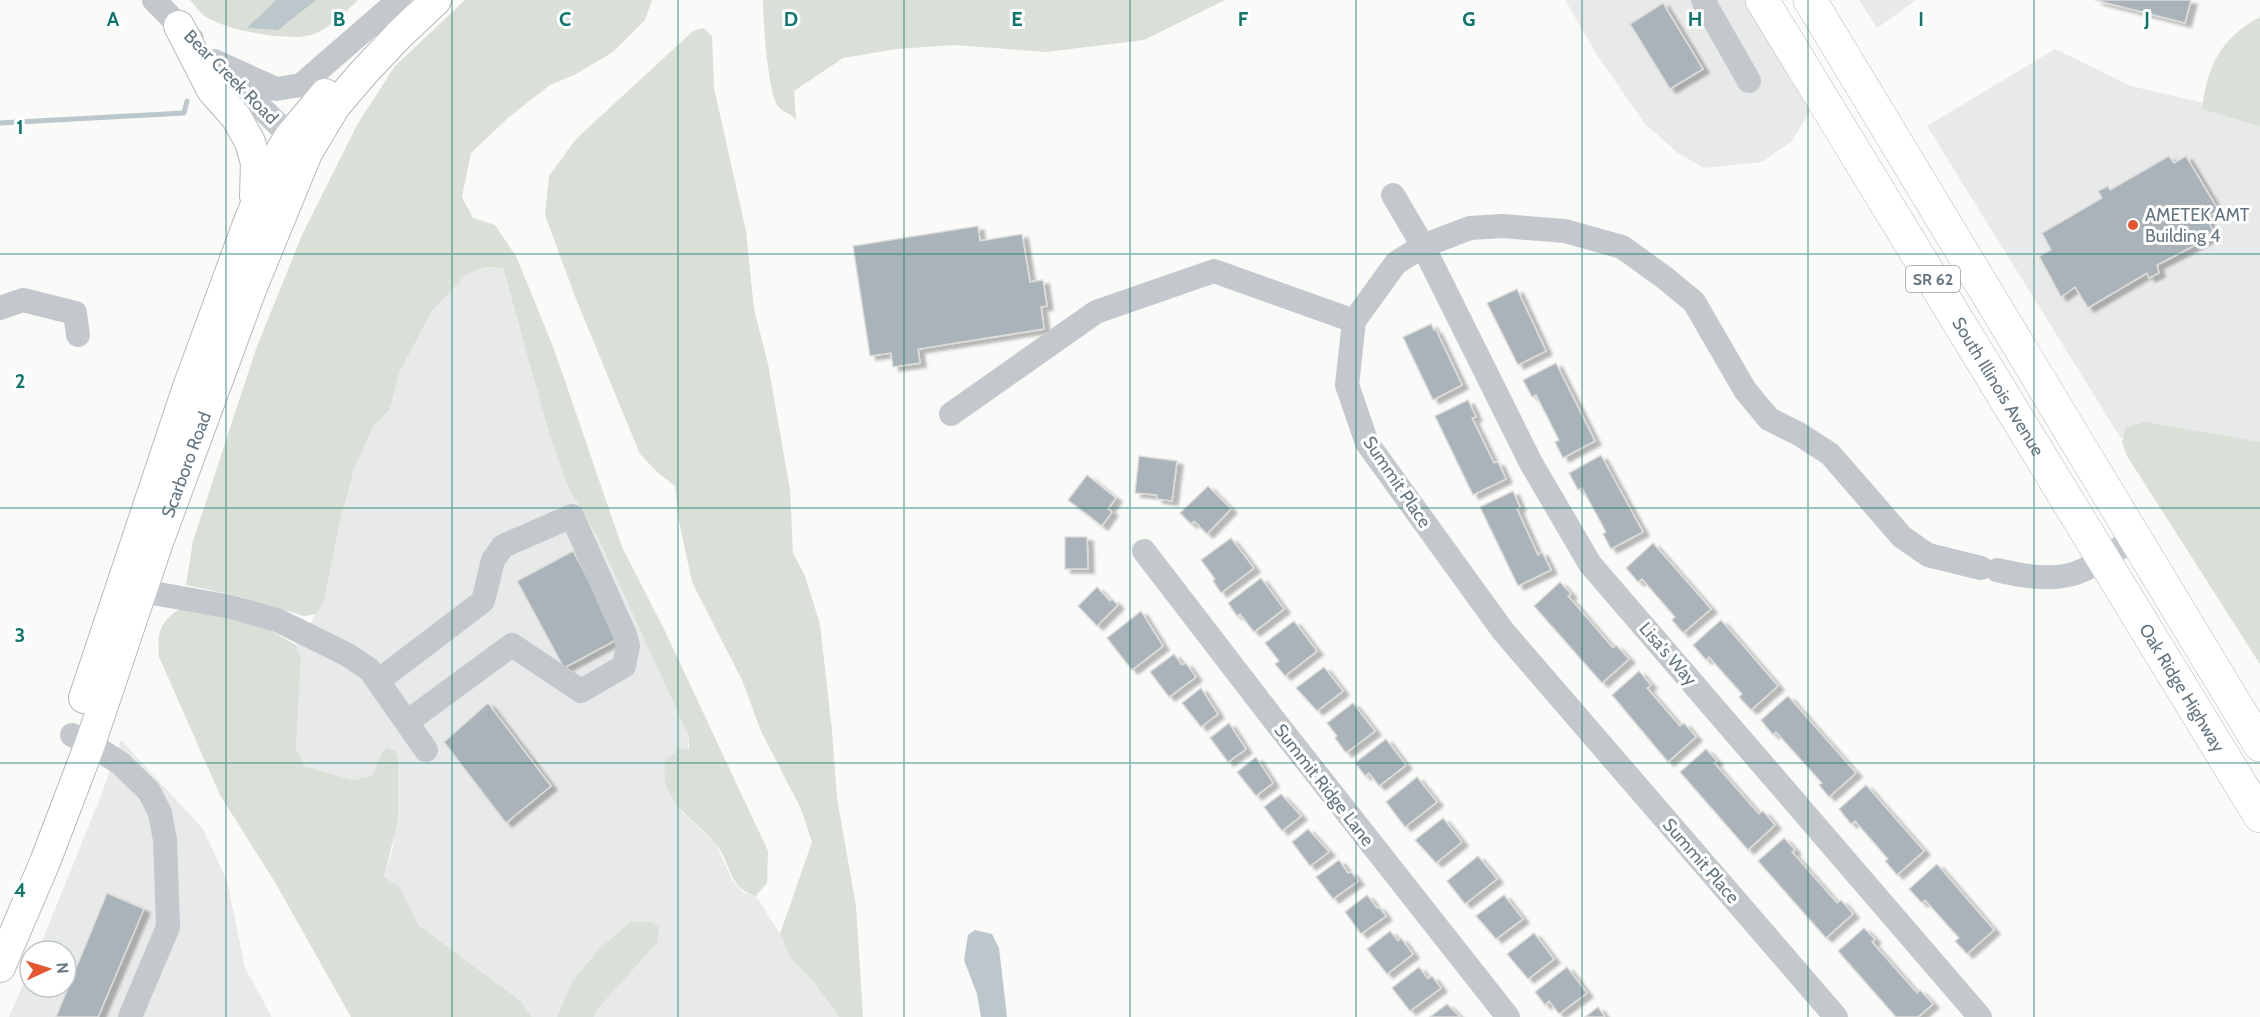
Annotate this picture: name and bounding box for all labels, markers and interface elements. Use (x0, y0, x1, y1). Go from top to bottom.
text: A (107, 7, 120, 31)
text: B (333, 7, 345, 31)
text: C (559, 7, 571, 31)
text: D (784, 7, 798, 31)
text: E (1011, 7, 1023, 31)
text: F (1238, 7, 1249, 31)
text: G (1462, 7, 1476, 31)
text: H (1688, 7, 1702, 31)
text: I (1918, 7, 1924, 31)
text: J (2143, 7, 2150, 31)
street label: Bear Creek Road (179, 25, 283, 129)
text: 1 (16, 115, 24, 139)
place label: AMETEK AMT Building 4 (2145, 204, 2250, 247)
marker: AMETEK AMT Building 4 (2126, 218, 2140, 232)
road number: SR 62 (1906, 266, 1960, 292)
street label: South Illinois Avenue (1947, 313, 2049, 460)
text: 2 (15, 369, 25, 393)
street label: Scarboro Road (157, 409, 216, 521)
street label: Summit Place (1358, 432, 1436, 532)
street label: Lisa's Way (1635, 618, 1701, 690)
street label: Oak Ridge Highway (2134, 620, 2229, 756)
text: 3 (15, 623, 25, 647)
street label: Summit Ridge Lane (1269, 720, 1379, 850)
street label: Summit Place (1658, 814, 1744, 908)
text: 4 (14, 878, 26, 902)
north arrow (18, 939, 78, 999)
text: N (53, 962, 72, 974)

